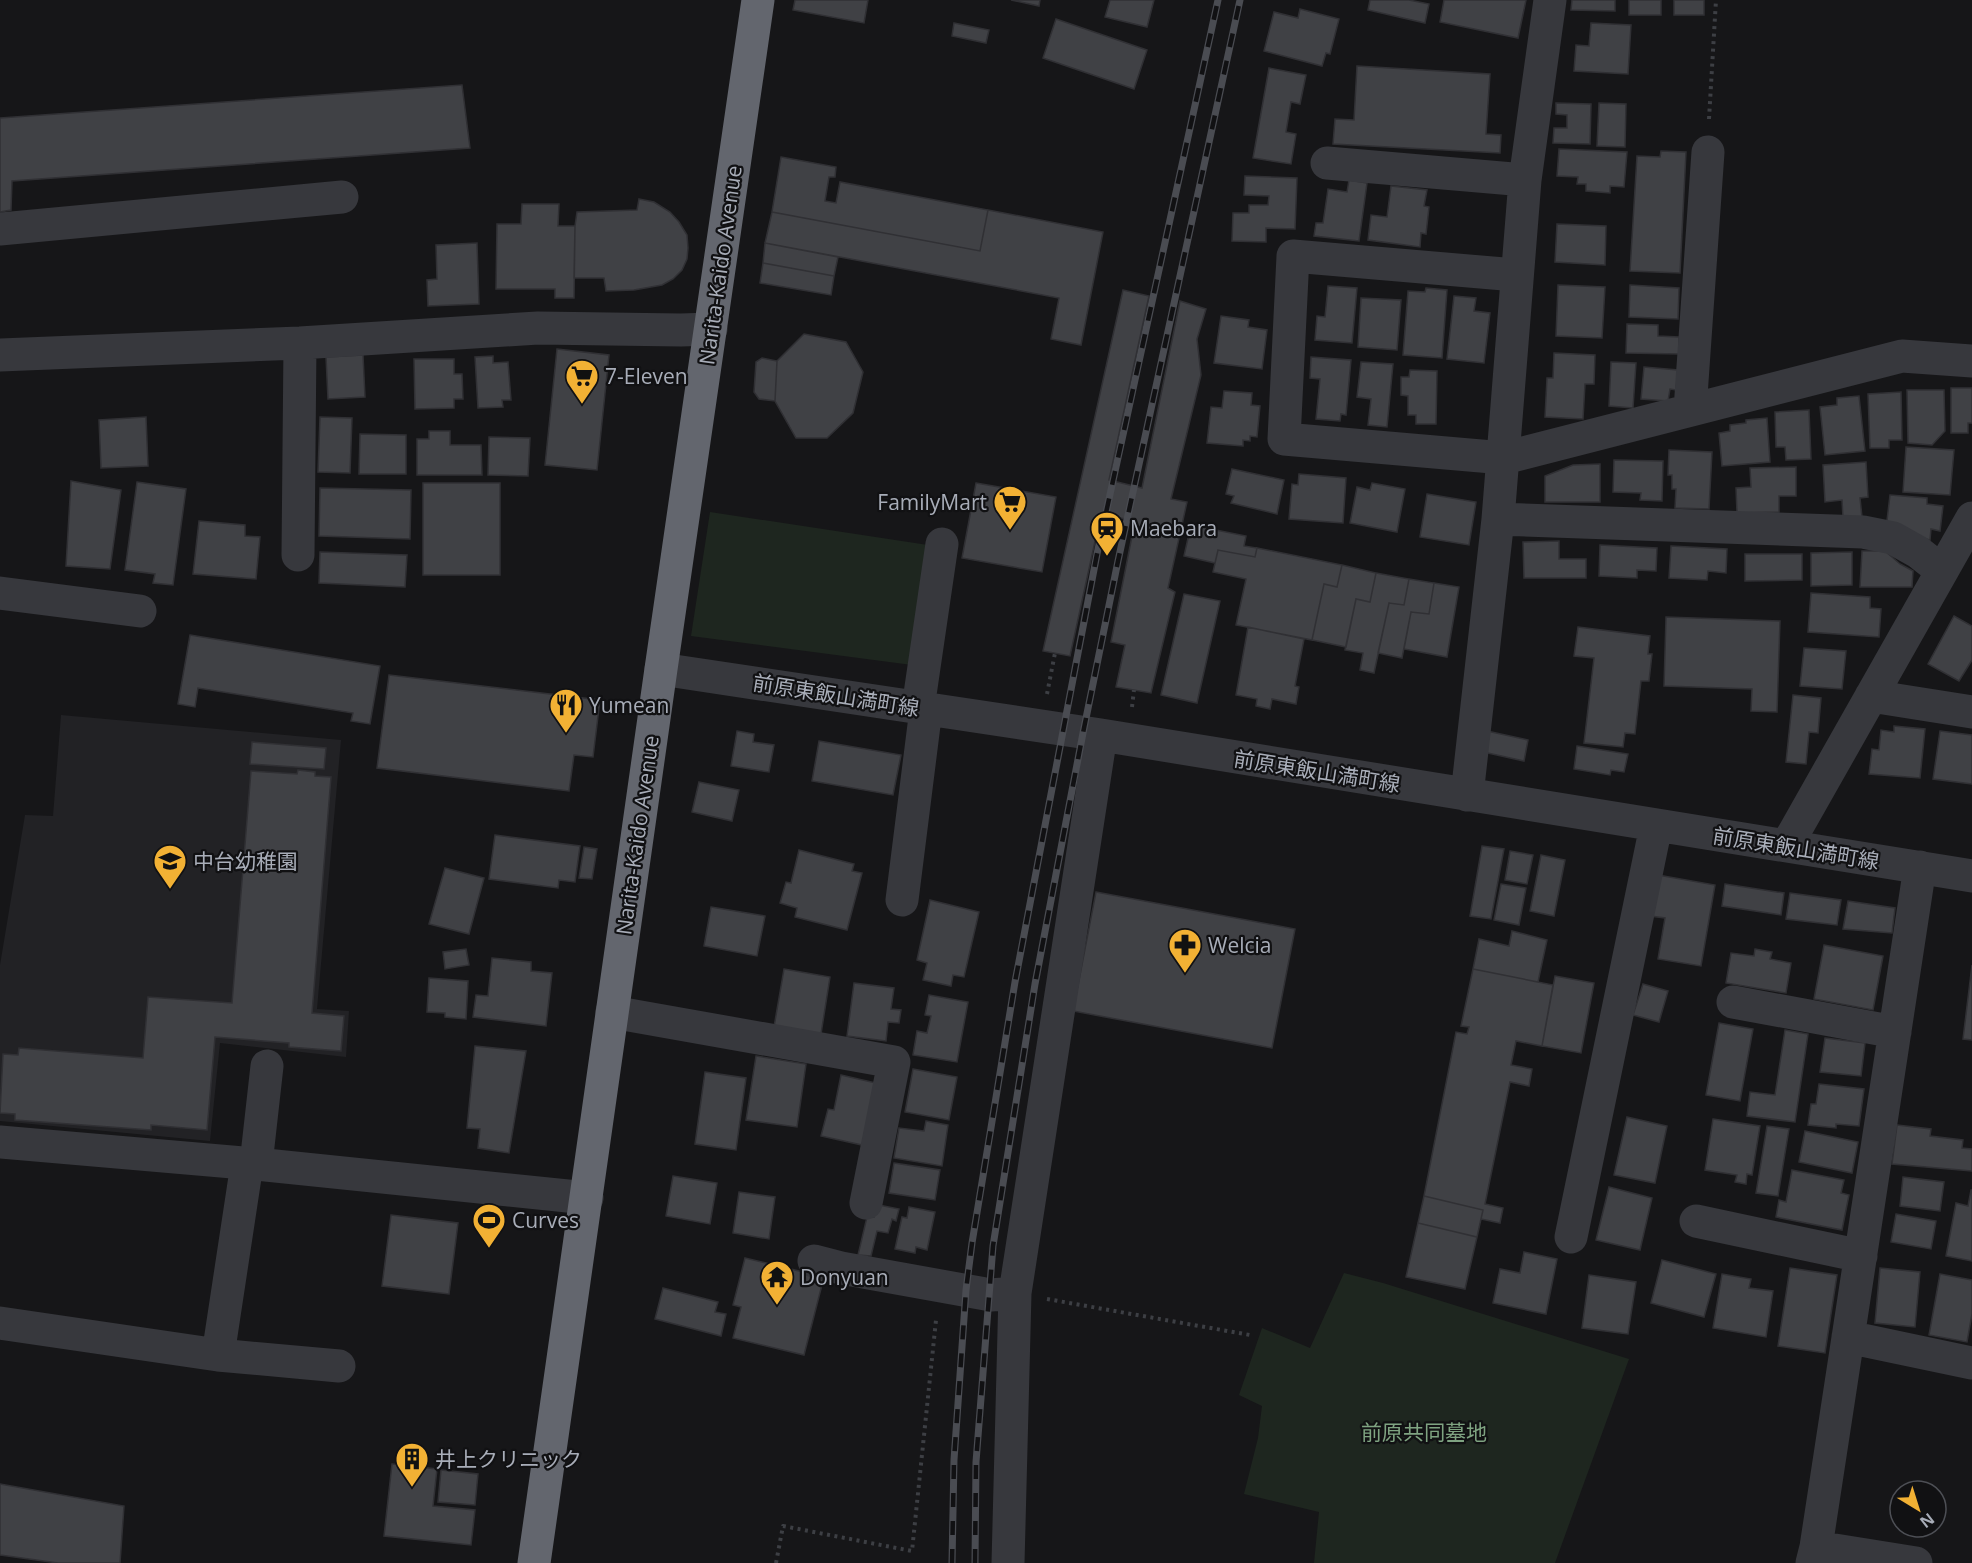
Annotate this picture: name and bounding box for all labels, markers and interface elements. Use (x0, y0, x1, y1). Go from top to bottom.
street label: Narita-Kaido Avenue (692, 163, 748, 367)
supermarket icon: 7-Eleven (564, 358, 600, 405)
place label: 7-Eleven (605, 362, 688, 390)
supermarket icon: FamilyMart (992, 484, 1028, 531)
place label: FamilyMart (877, 488, 987, 516)
station icon: Maebara (1089, 510, 1125, 557)
place label: Maebara (1130, 514, 1217, 542)
street label: 前原東飯山満町線 (751, 668, 921, 722)
restaurant icon: Yumean (548, 687, 584, 734)
place label: Yumean (589, 691, 669, 719)
street label: Narita-Kaido Avenue (609, 733, 665, 937)
street label: 前原東飯山満町線 (1232, 744, 1402, 798)
street label: 前原東飯山満町線 (1711, 821, 1881, 875)
school or university icon: 中台幼稚園 (152, 843, 188, 890)
place label: 中台幼稚園 (193, 847, 298, 875)
pharmacy icon: Welcia (1167, 927, 1203, 974)
place label: Welcia (1208, 931, 1272, 959)
sports icon: Curves (471, 1202, 507, 1249)
place label: Curves (512, 1206, 579, 1234)
temple icon: Donyuan (759, 1259, 795, 1306)
place label: Donyuan (800, 1263, 889, 1291)
park label: 前原共同墓地 (1361, 1418, 1487, 1446)
building icon: 井上クリニック (394, 1441, 430, 1488)
place label: 井上クリニック (435, 1445, 582, 1473)
north arrow (1888, 1479, 1948, 1539)
text: N (1915, 1508, 1939, 1533)

